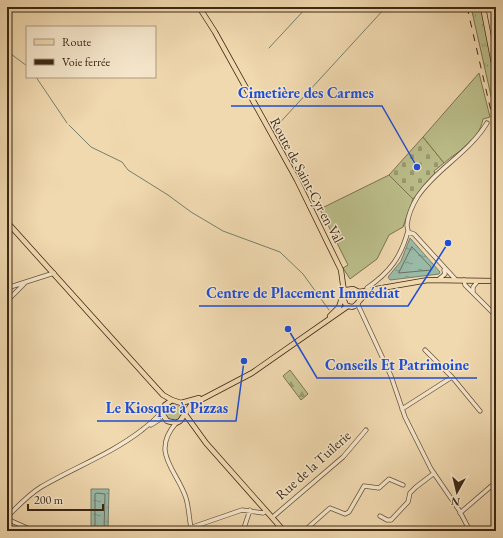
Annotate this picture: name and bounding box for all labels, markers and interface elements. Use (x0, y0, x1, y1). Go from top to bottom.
legend (26, 26, 156, 78)
text: Route (62, 34, 92, 50)
text: Voie ferrée (62, 54, 111, 70)
callout: Cimetière des Carmes (231, 79, 382, 106)
text: Cimetière des Carmes (238, 83, 374, 102)
street label: Route de Saint-Cyr en Val (266, 114, 348, 246)
callout: Centre de Placement Immédiat (199, 279, 408, 306)
text: Centre de Placement Immédiat (206, 283, 400, 302)
callout: Conseils Et Patrimoine (317, 351, 477, 378)
text: Conseils Et Patrimoine (325, 355, 469, 374)
callout: Le Kiosque à Pizzas (97, 394, 236, 421)
text: Le Kiosque à Pizzas (106, 398, 228, 417)
street label: Rue de la Tuilerie (272, 426, 355, 504)
north arrow (437, 472, 477, 512)
scale bar (28, 486, 103, 512)
text: 200 m (34, 492, 64, 508)
text: N (450, 494, 461, 509)

